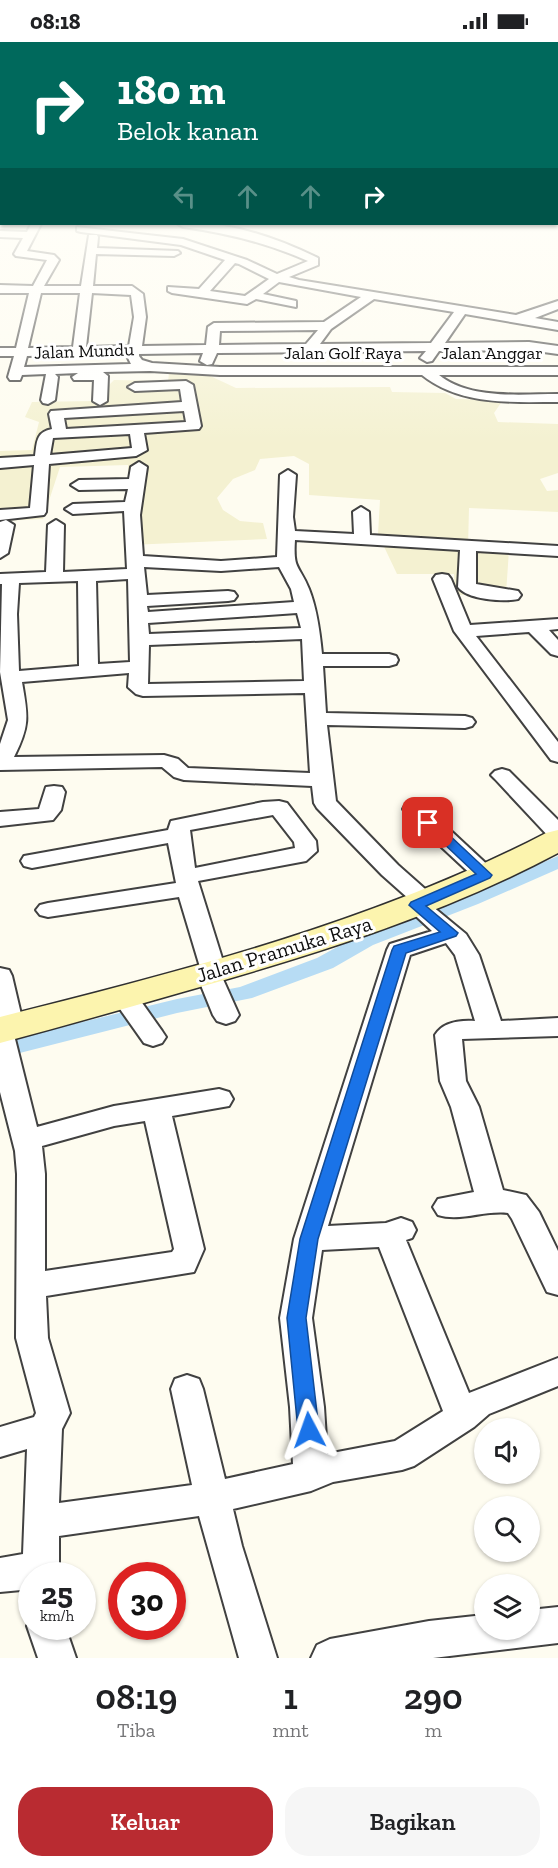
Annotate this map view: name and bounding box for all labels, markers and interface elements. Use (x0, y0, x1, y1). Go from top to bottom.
text: 08:18 (30, 8, 81, 35)
text: 180 m (117, 64, 225, 115)
icon: right (18, 66, 96, 144)
text: Belok kanan (117, 115, 258, 147)
icon: left (168, 180, 201, 213)
icon: ahead (231, 180, 264, 213)
icon: ahead (294, 180, 327, 213)
icon: right (357, 180, 390, 213)
street label: Jalan Mundu (34, 338, 134, 364)
street label: Jalan Golf Raya (284, 342, 402, 364)
street label: Jalan Anggar (441, 342, 543, 364)
pin (402, 797, 453, 848)
icon: arrive (411, 806, 444, 839)
street label: Jalan Pramuka Raya (193, 910, 375, 988)
position arrow (277, 1398, 341, 1462)
map controls (474, 1418, 540, 1640)
button: sound (474, 1418, 540, 1484)
button: search (474, 1496, 540, 1562)
speed limit sign: 30 (108, 1562, 186, 1640)
button: layers (474, 1574, 540, 1640)
text: 25 (41, 1576, 73, 1612)
text: km/h (40, 1607, 74, 1625)
text: 08:19 (95, 1675, 177, 1718)
text: 1 (283, 1675, 298, 1718)
text: 290 (404, 1675, 463, 1718)
text: Tiba (117, 1718, 155, 1742)
text: mnt (273, 1718, 309, 1742)
text: m (425, 1718, 442, 1742)
button: Keluar (18, 1787, 273, 1856)
button: Bagikan (285, 1787, 540, 1856)

